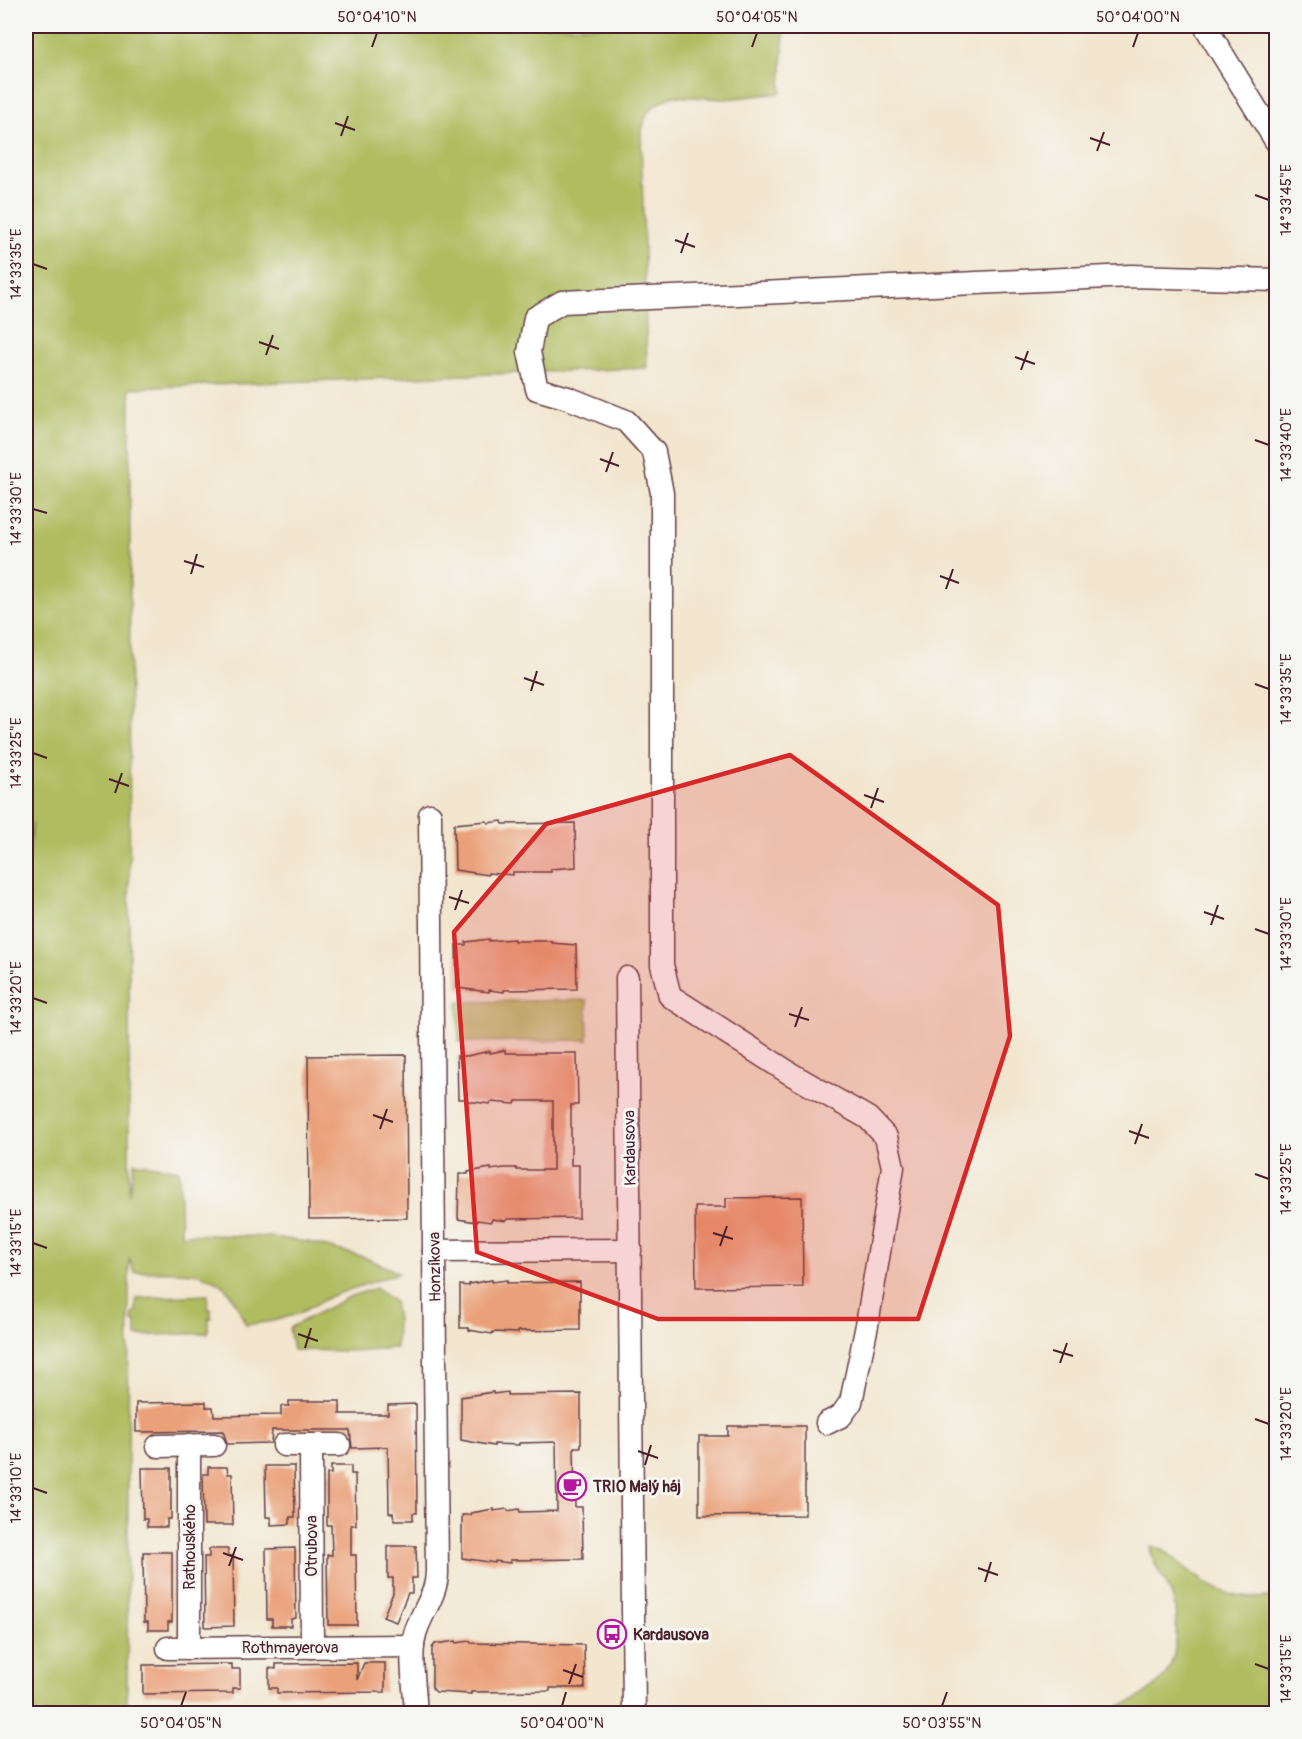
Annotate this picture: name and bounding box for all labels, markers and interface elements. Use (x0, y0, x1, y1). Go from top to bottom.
text: 50°04'10"N (337, 8, 417, 27)
text: 50°04'05"N (716, 8, 798, 27)
text: 50°04'00"N (1096, 8, 1180, 27)
text: 14°33'45"E (1277, 164, 1296, 236)
text: 14°33'35"E (7, 228, 26, 300)
text: 14°33'40"E (1277, 408, 1296, 482)
text: 14°33'30"E (7, 472, 26, 546)
text: 14°33'35"E (1277, 653, 1296, 725)
text: 14°33'25"E (7, 717, 26, 789)
text: 14°33'30"E (1277, 897, 1296, 971)
text: 14°33'20"E (7, 961, 26, 1035)
street label: Kardausova (619, 1110, 641, 1186)
text: 14°33'25"E (1277, 1143, 1296, 1215)
text: 14°33'15"E (7, 1208, 26, 1277)
street label: Honzíkova (424, 1232, 446, 1302)
text: 14°33'20"E (1277, 1387, 1296, 1461)
text: 14°33'10"E (7, 1452, 26, 1523)
cafe icon: TRIO Malý háj (556, 1470, 588, 1502)
place label: TRIO Malý háj (592, 1477, 681, 1497)
street label: Rathouského (180, 1504, 200, 1590)
street label: Otrubova (302, 1515, 322, 1577)
bus stop icon: Kardausova (596, 1618, 628, 1650)
place label: Kardausova (633, 1625, 709, 1645)
text: 14°33'15"E (1277, 1634, 1296, 1703)
street label: Rothmayerova (242, 1638, 338, 1658)
text: 50°04'05"N (140, 1714, 222, 1733)
text: 50°04'00"N (520, 1714, 604, 1733)
text: 50°03'55"N (902, 1714, 982, 1733)

